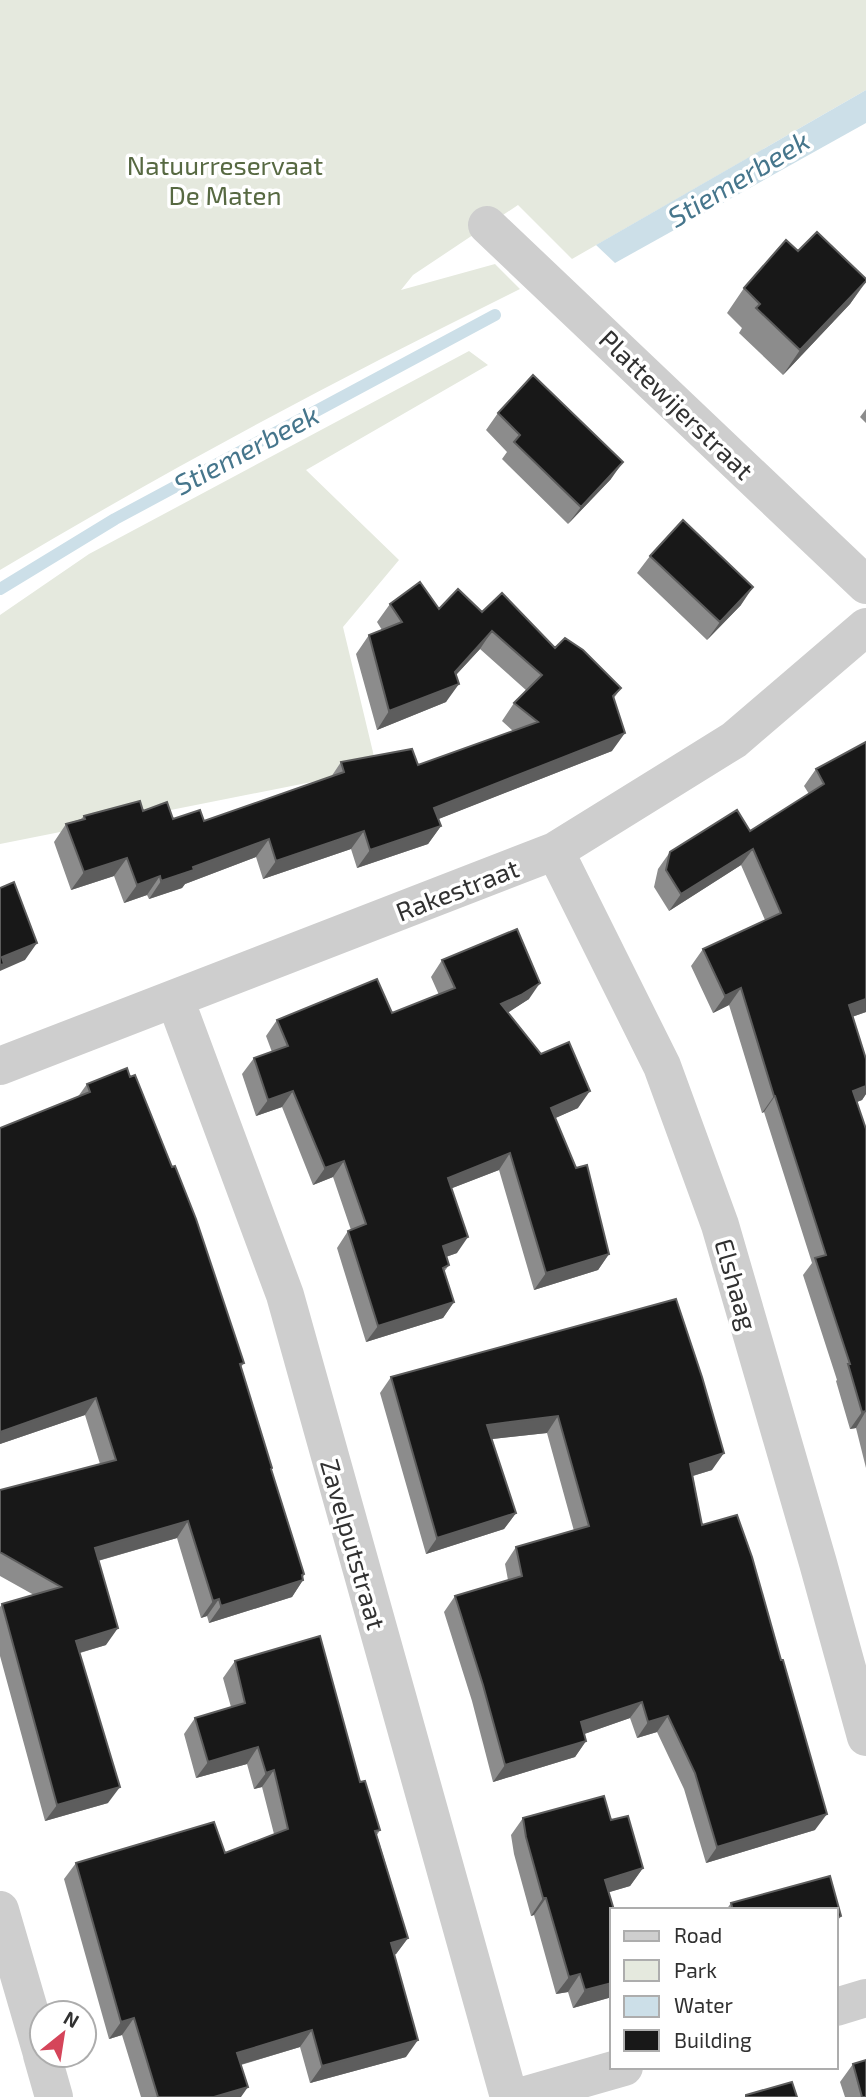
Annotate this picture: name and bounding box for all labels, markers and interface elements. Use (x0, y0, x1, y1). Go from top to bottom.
water label: Stiemerbeek (661, 122, 815, 234)
park label: Natuurreservaat De Maten (127, 149, 323, 210)
street label: Plattewijerstraat (594, 323, 760, 485)
water label: Stiemerbeek (168, 397, 324, 501)
street label: Rakestraat (391, 851, 523, 927)
street label: Elshaag (709, 1235, 765, 1333)
street label: Zavelputstraat (315, 1455, 393, 1633)
legend (610, 1908, 838, 2069)
text: Road (674, 1922, 722, 1947)
text: Park (674, 1957, 717, 1982)
text: Water (674, 1992, 733, 2017)
north arrow (28, 1999, 98, 2069)
text: N (60, 2005, 83, 2032)
text: Building (674, 2027, 752, 2052)

